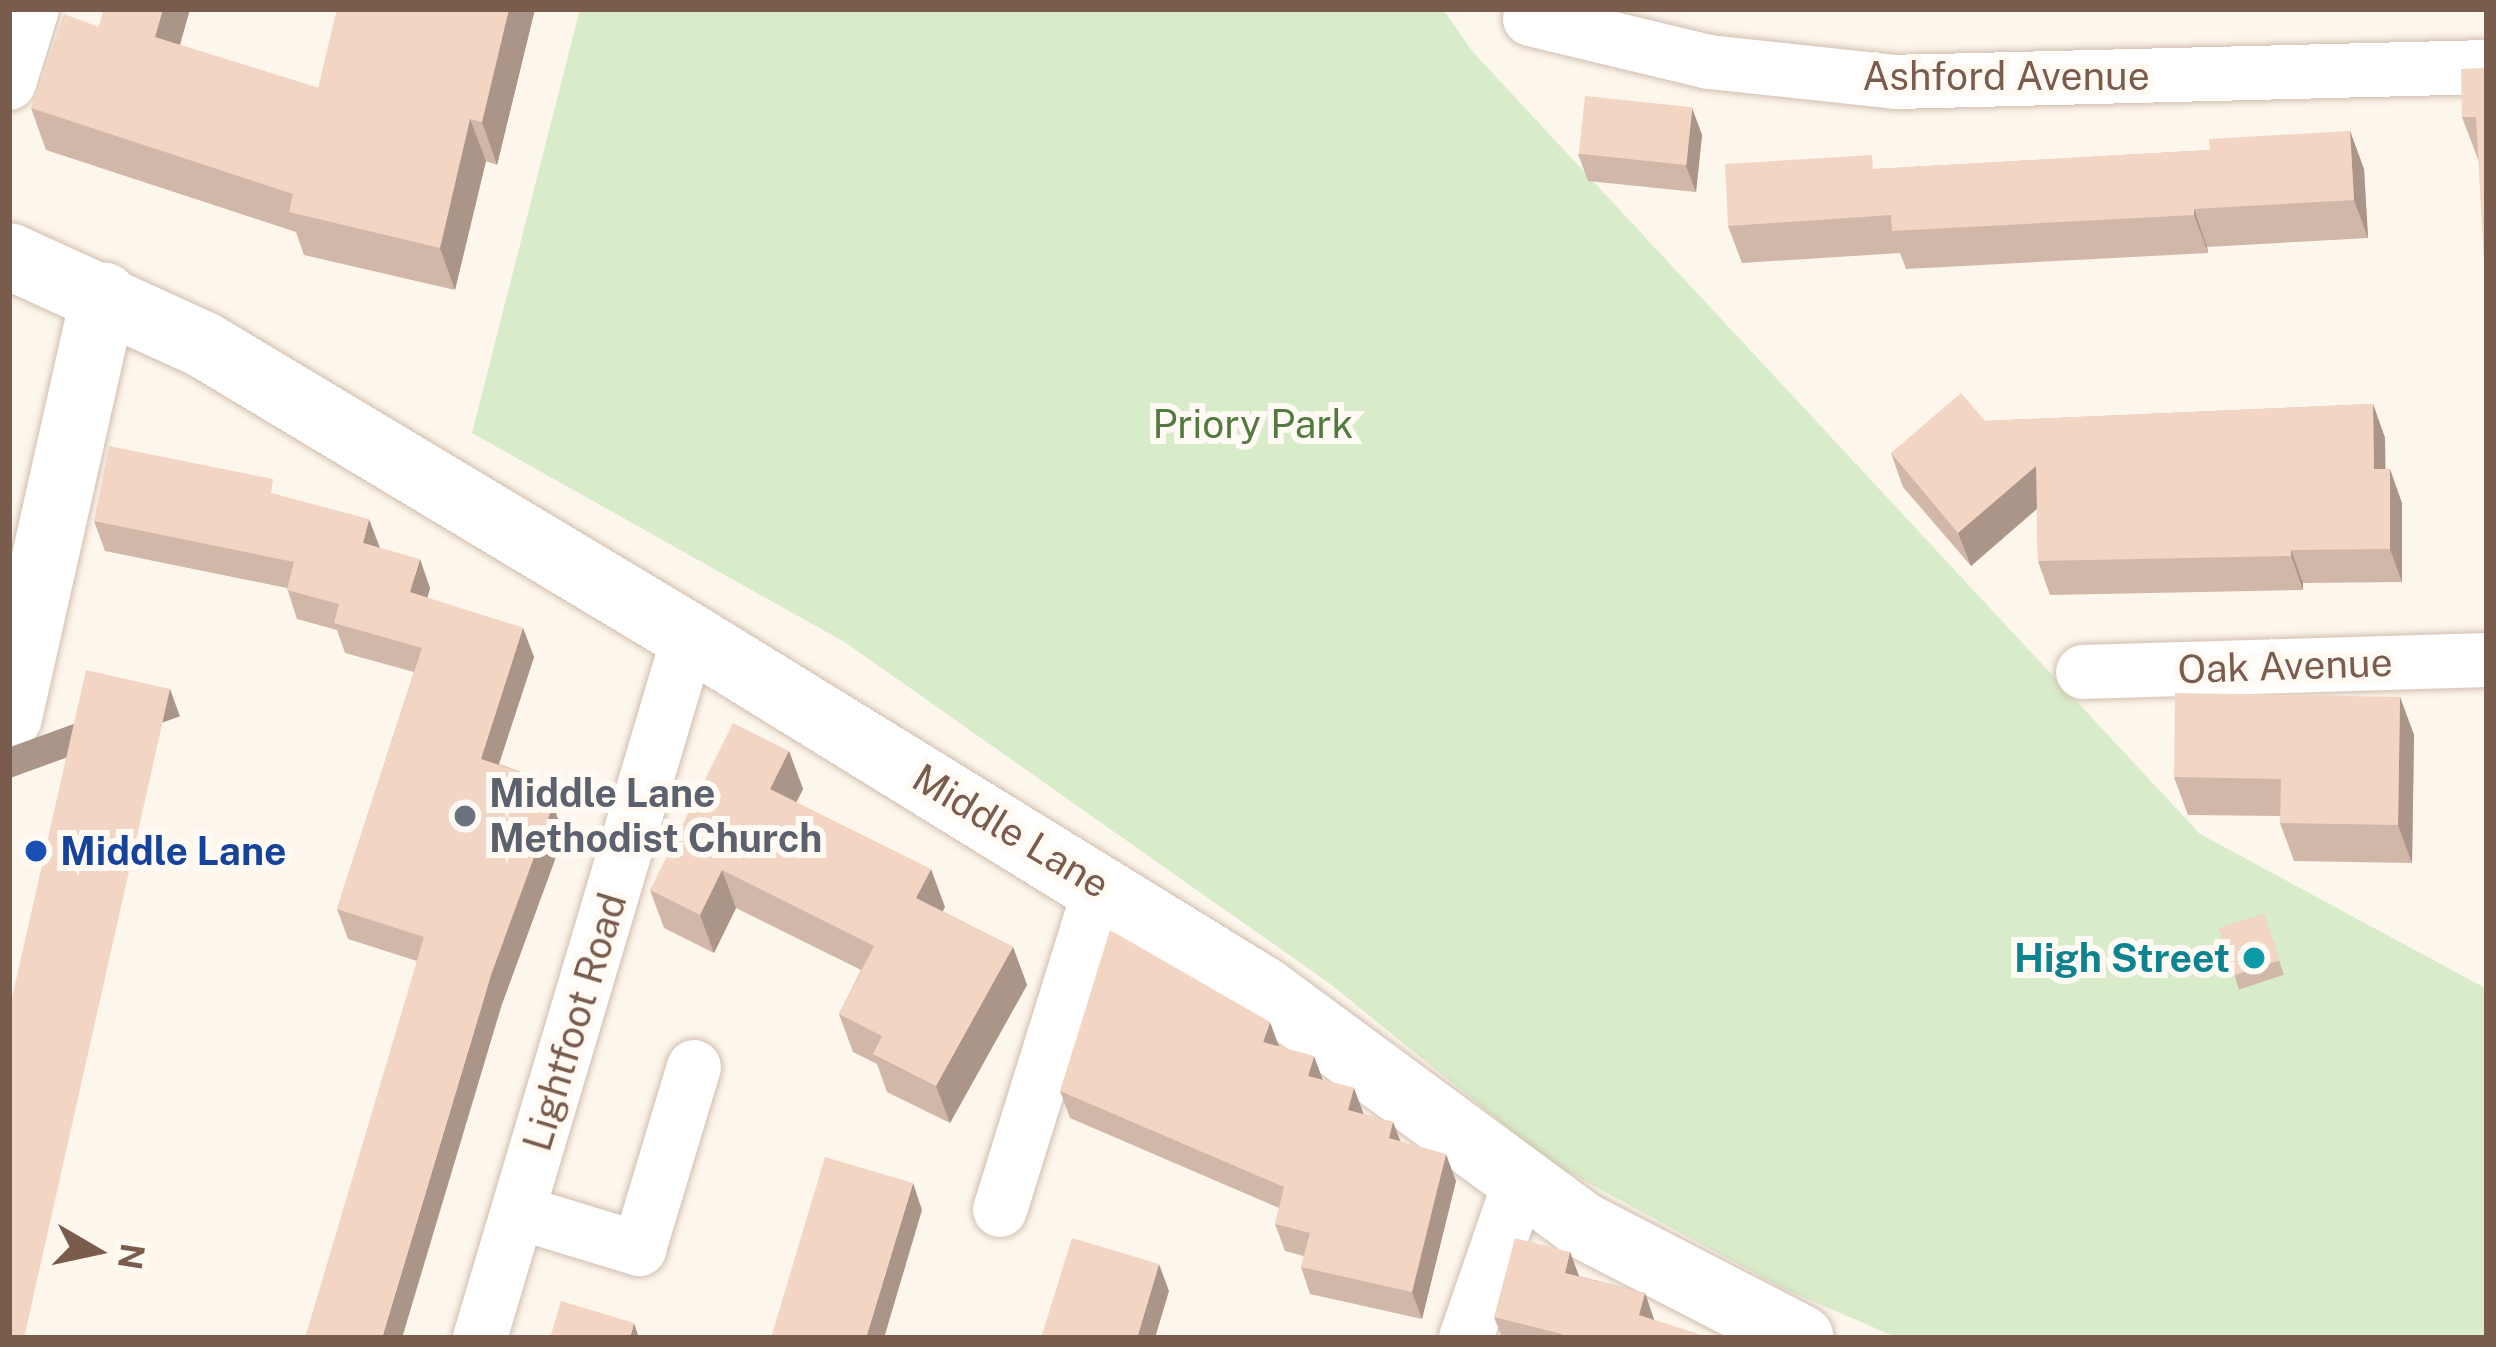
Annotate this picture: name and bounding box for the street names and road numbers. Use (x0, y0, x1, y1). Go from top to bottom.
street label: Ashford Avenue (1862, 53, 2150, 99)
street label: Oak Avenue (2177, 639, 2393, 693)
street label: Middle Lane (904, 754, 1118, 908)
street label: Lightfoot Road (514, 887, 636, 1157)

